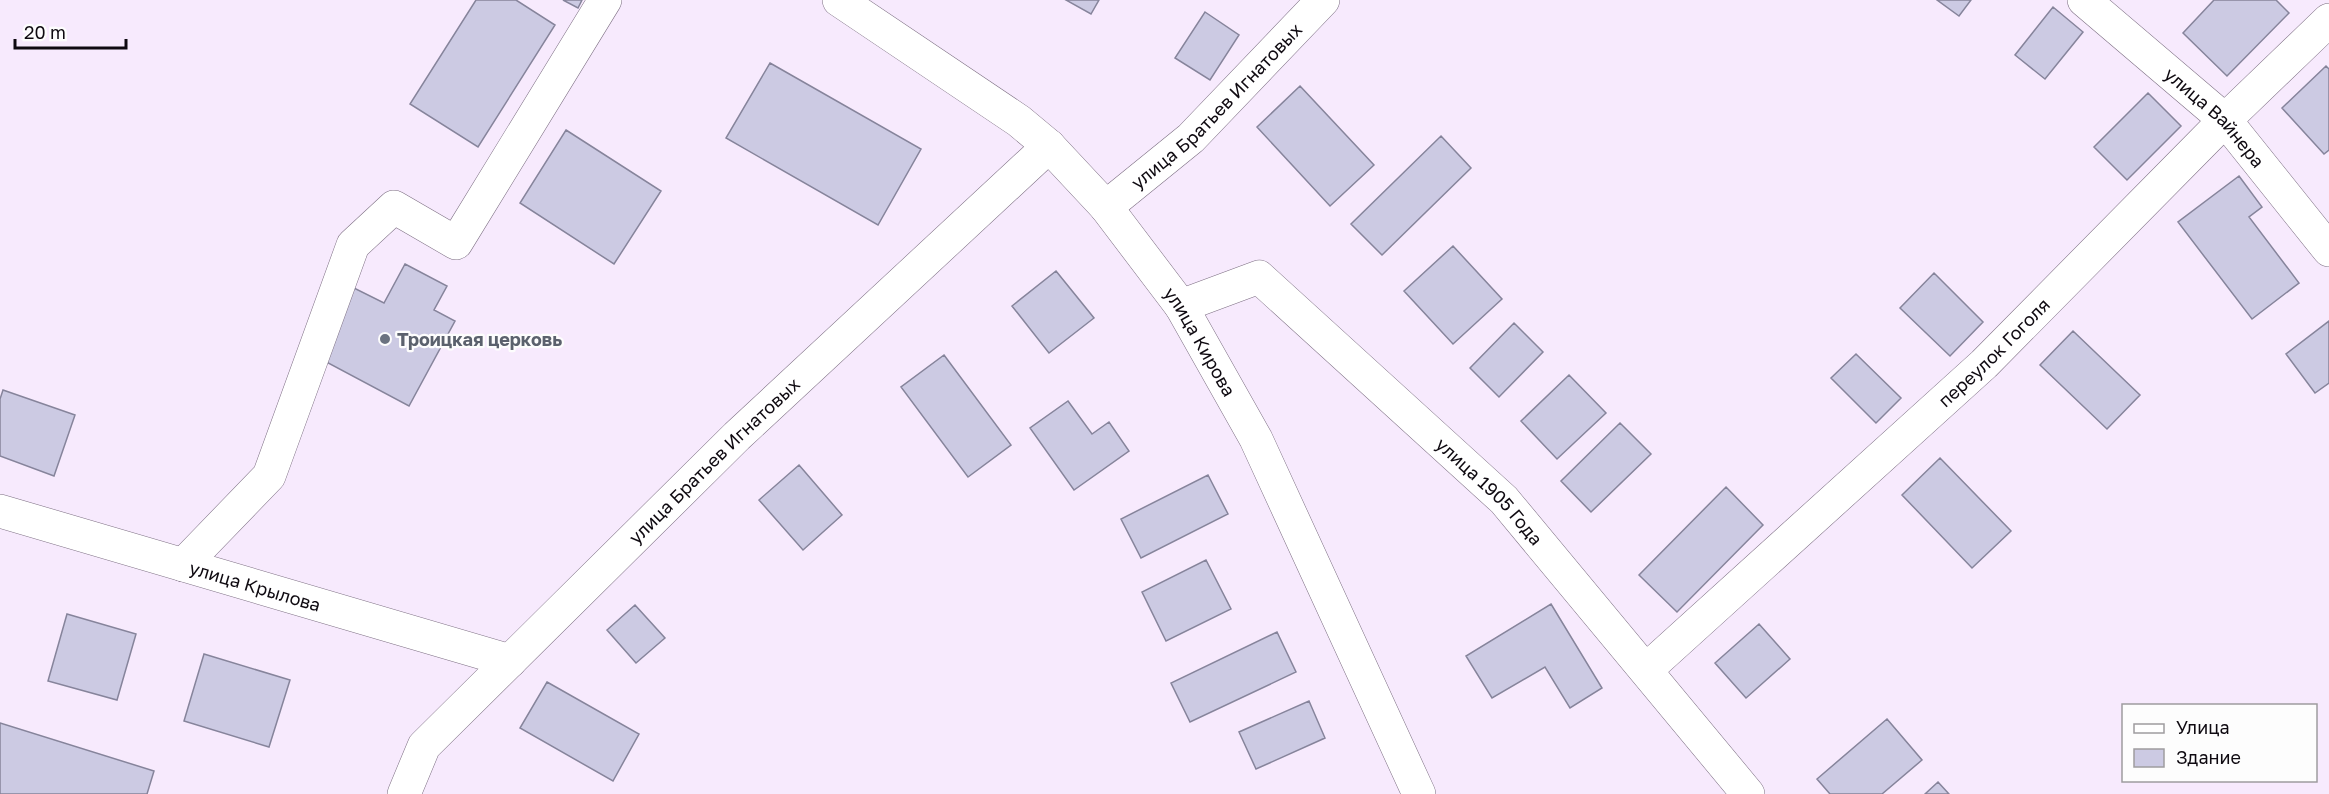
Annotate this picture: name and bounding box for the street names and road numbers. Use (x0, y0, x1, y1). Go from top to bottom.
street label: улица Братьев Игнатовых (1126, 18, 1306, 193)
street label: улица Вайнера (2160, 63, 2269, 172)
street label: улица Кирова (1159, 282, 1241, 400)
street label: переулок Гоголя (1933, 293, 2054, 411)
street label: улица Братьев Игнатовых (624, 373, 804, 548)
street label: улица 1905 Года (1432, 433, 1548, 549)
street label: улица Крылова (187, 556, 323, 616)

